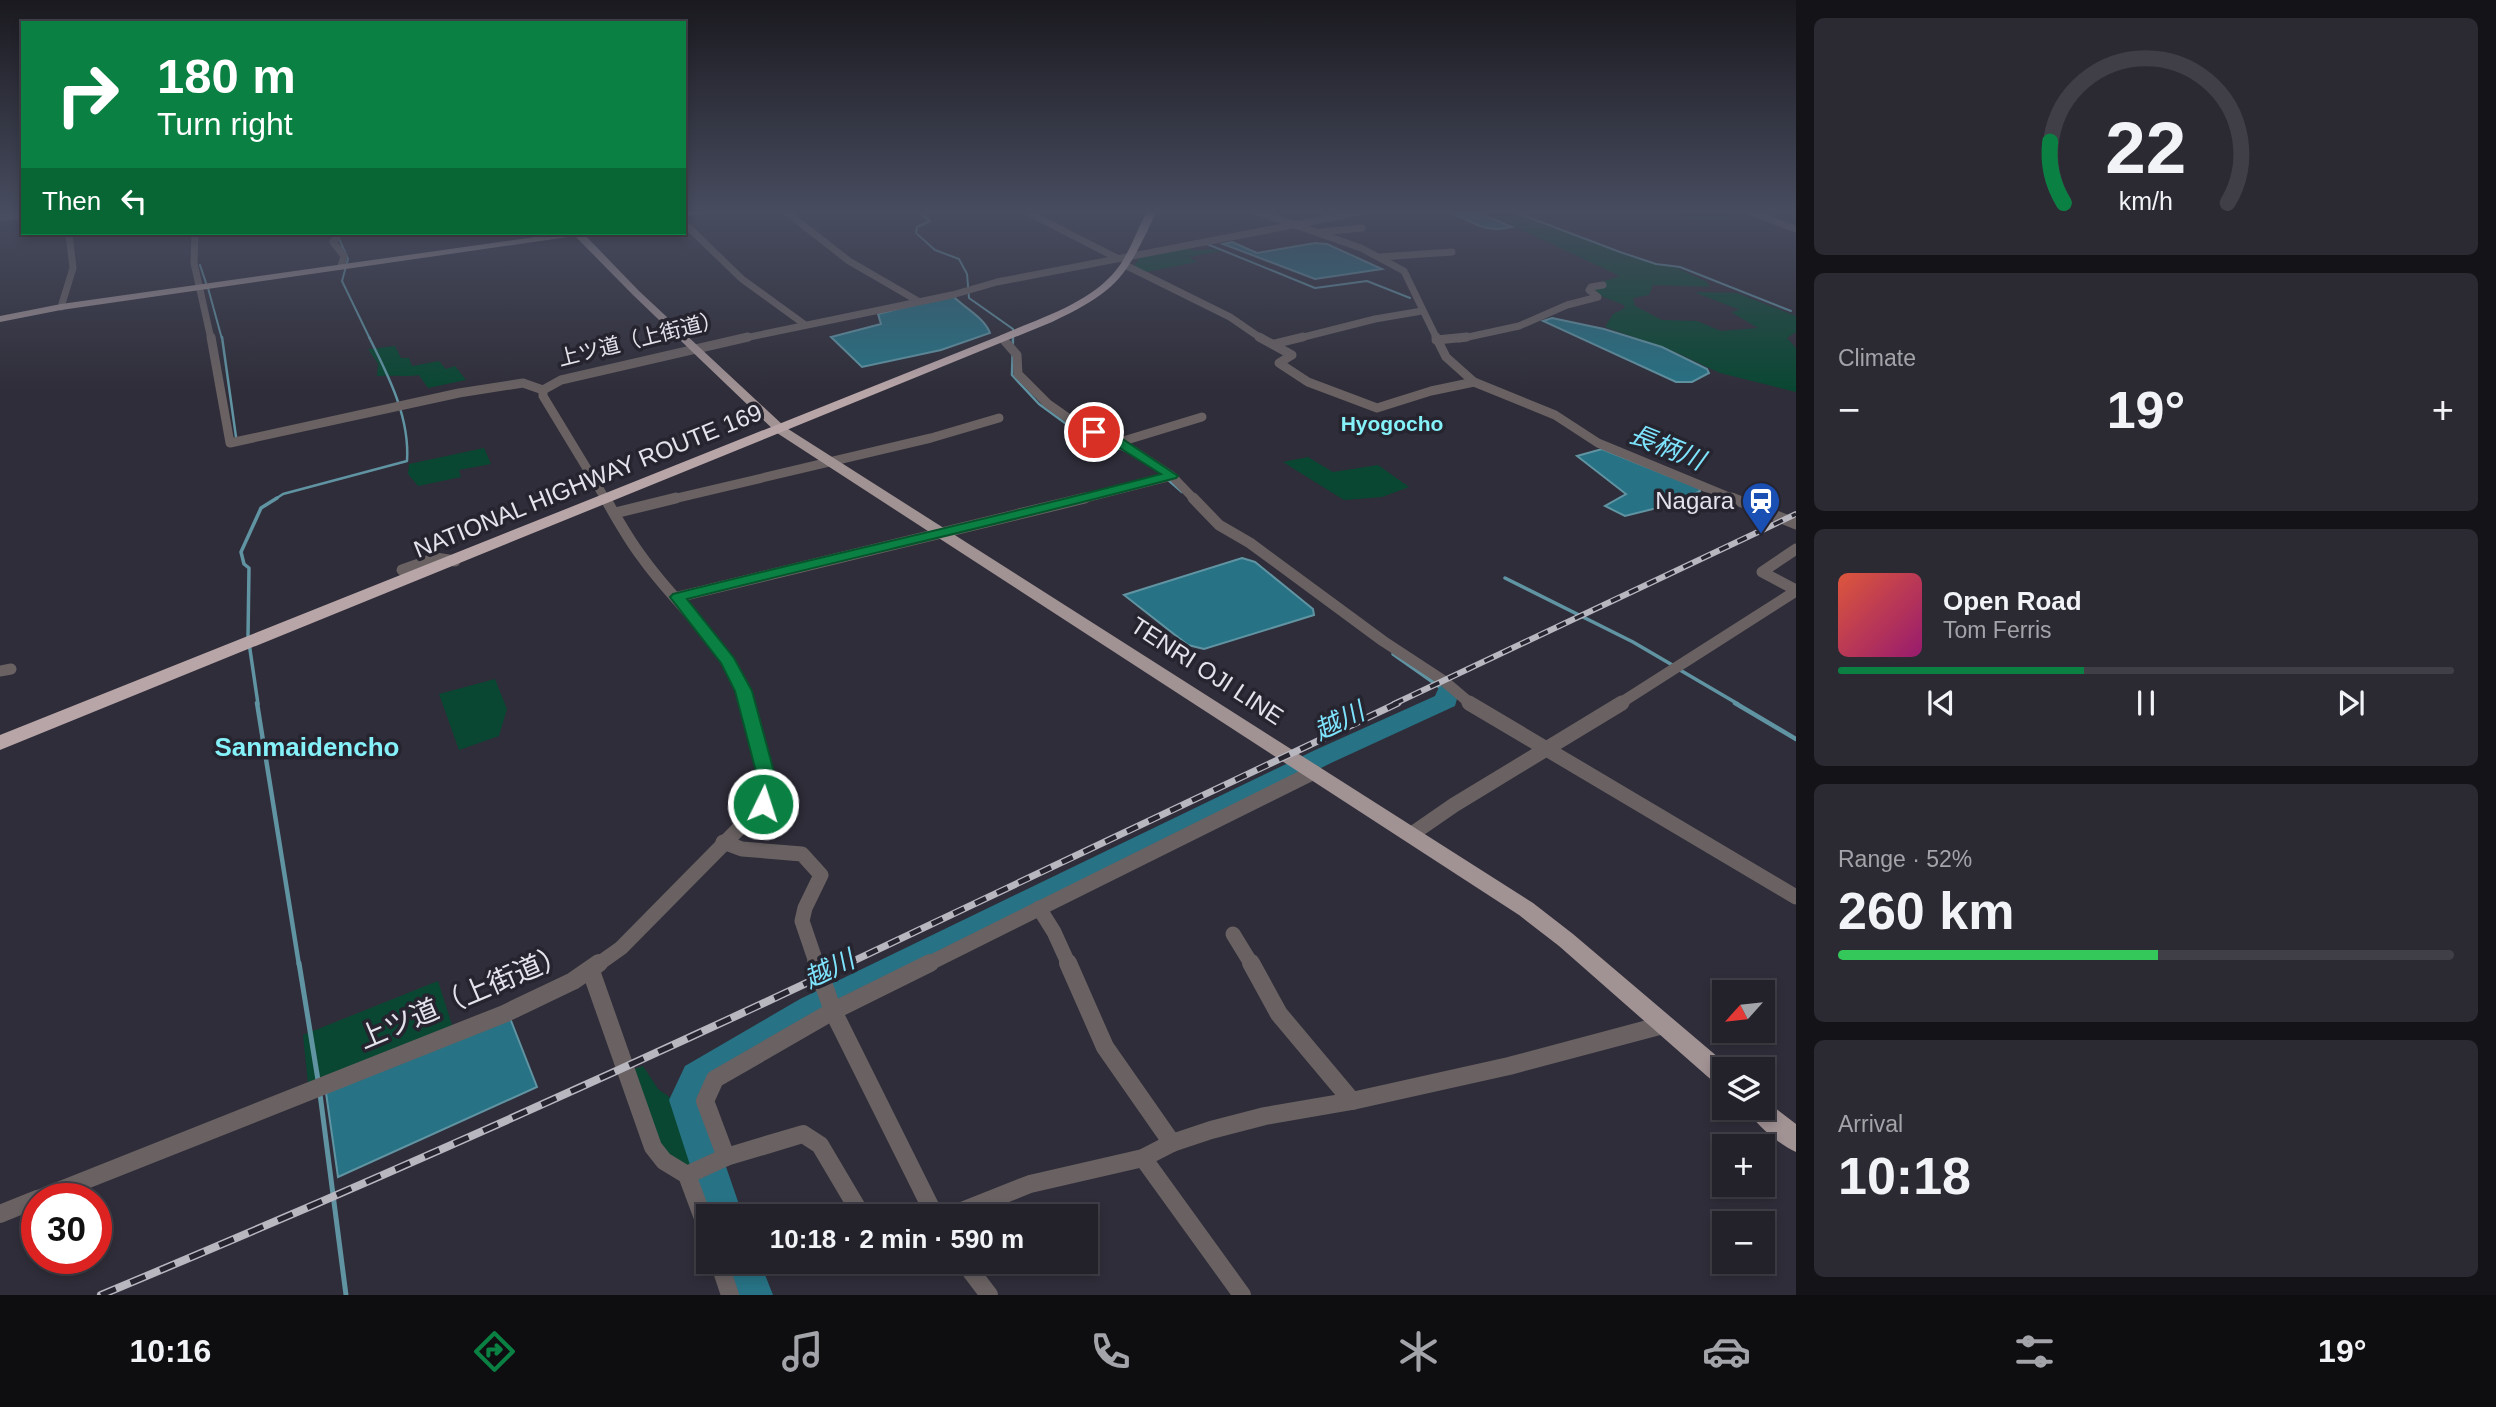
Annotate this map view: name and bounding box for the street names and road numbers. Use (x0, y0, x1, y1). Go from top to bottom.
street label: 上ツ道（上街道） (556, 307, 724, 370)
street label: NATIONAL HIGHWAY ROUTE 169 (410, 398, 766, 563)
street label: TENRI OJI LINE (1126, 611, 1288, 730)
street label: 上ツ道（上街道） (354, 938, 572, 1054)

